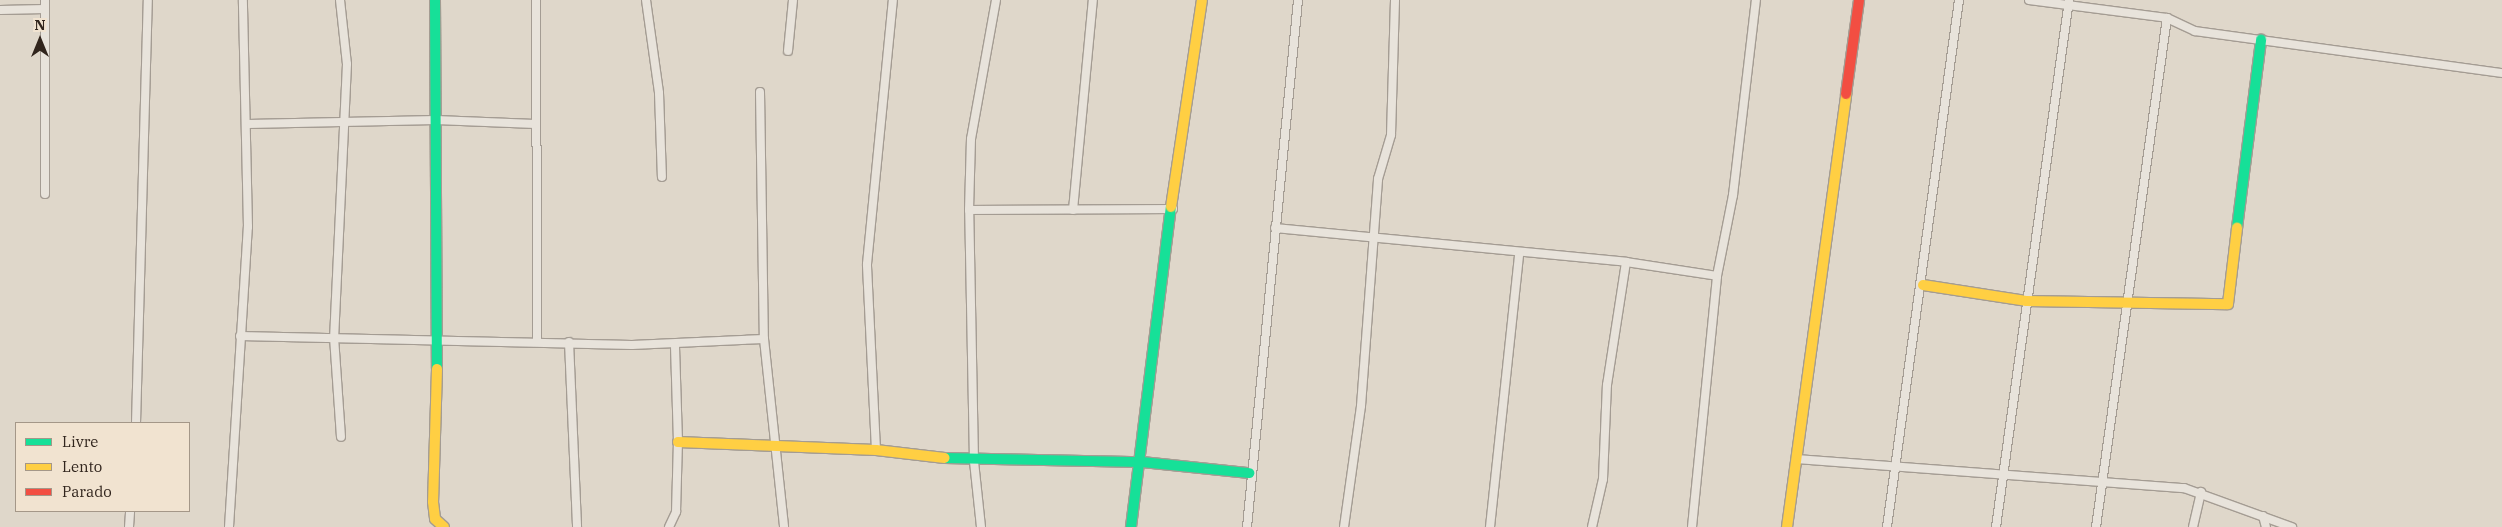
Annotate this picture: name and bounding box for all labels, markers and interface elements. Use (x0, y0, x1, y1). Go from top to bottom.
north arrow (15, 15, 65, 65)
text: N (34, 16, 46, 34)
legend (15, 422, 190, 512)
text: Livre (62, 432, 98, 451)
text: Lento (62, 457, 102, 476)
text: Parado (62, 482, 112, 501)

